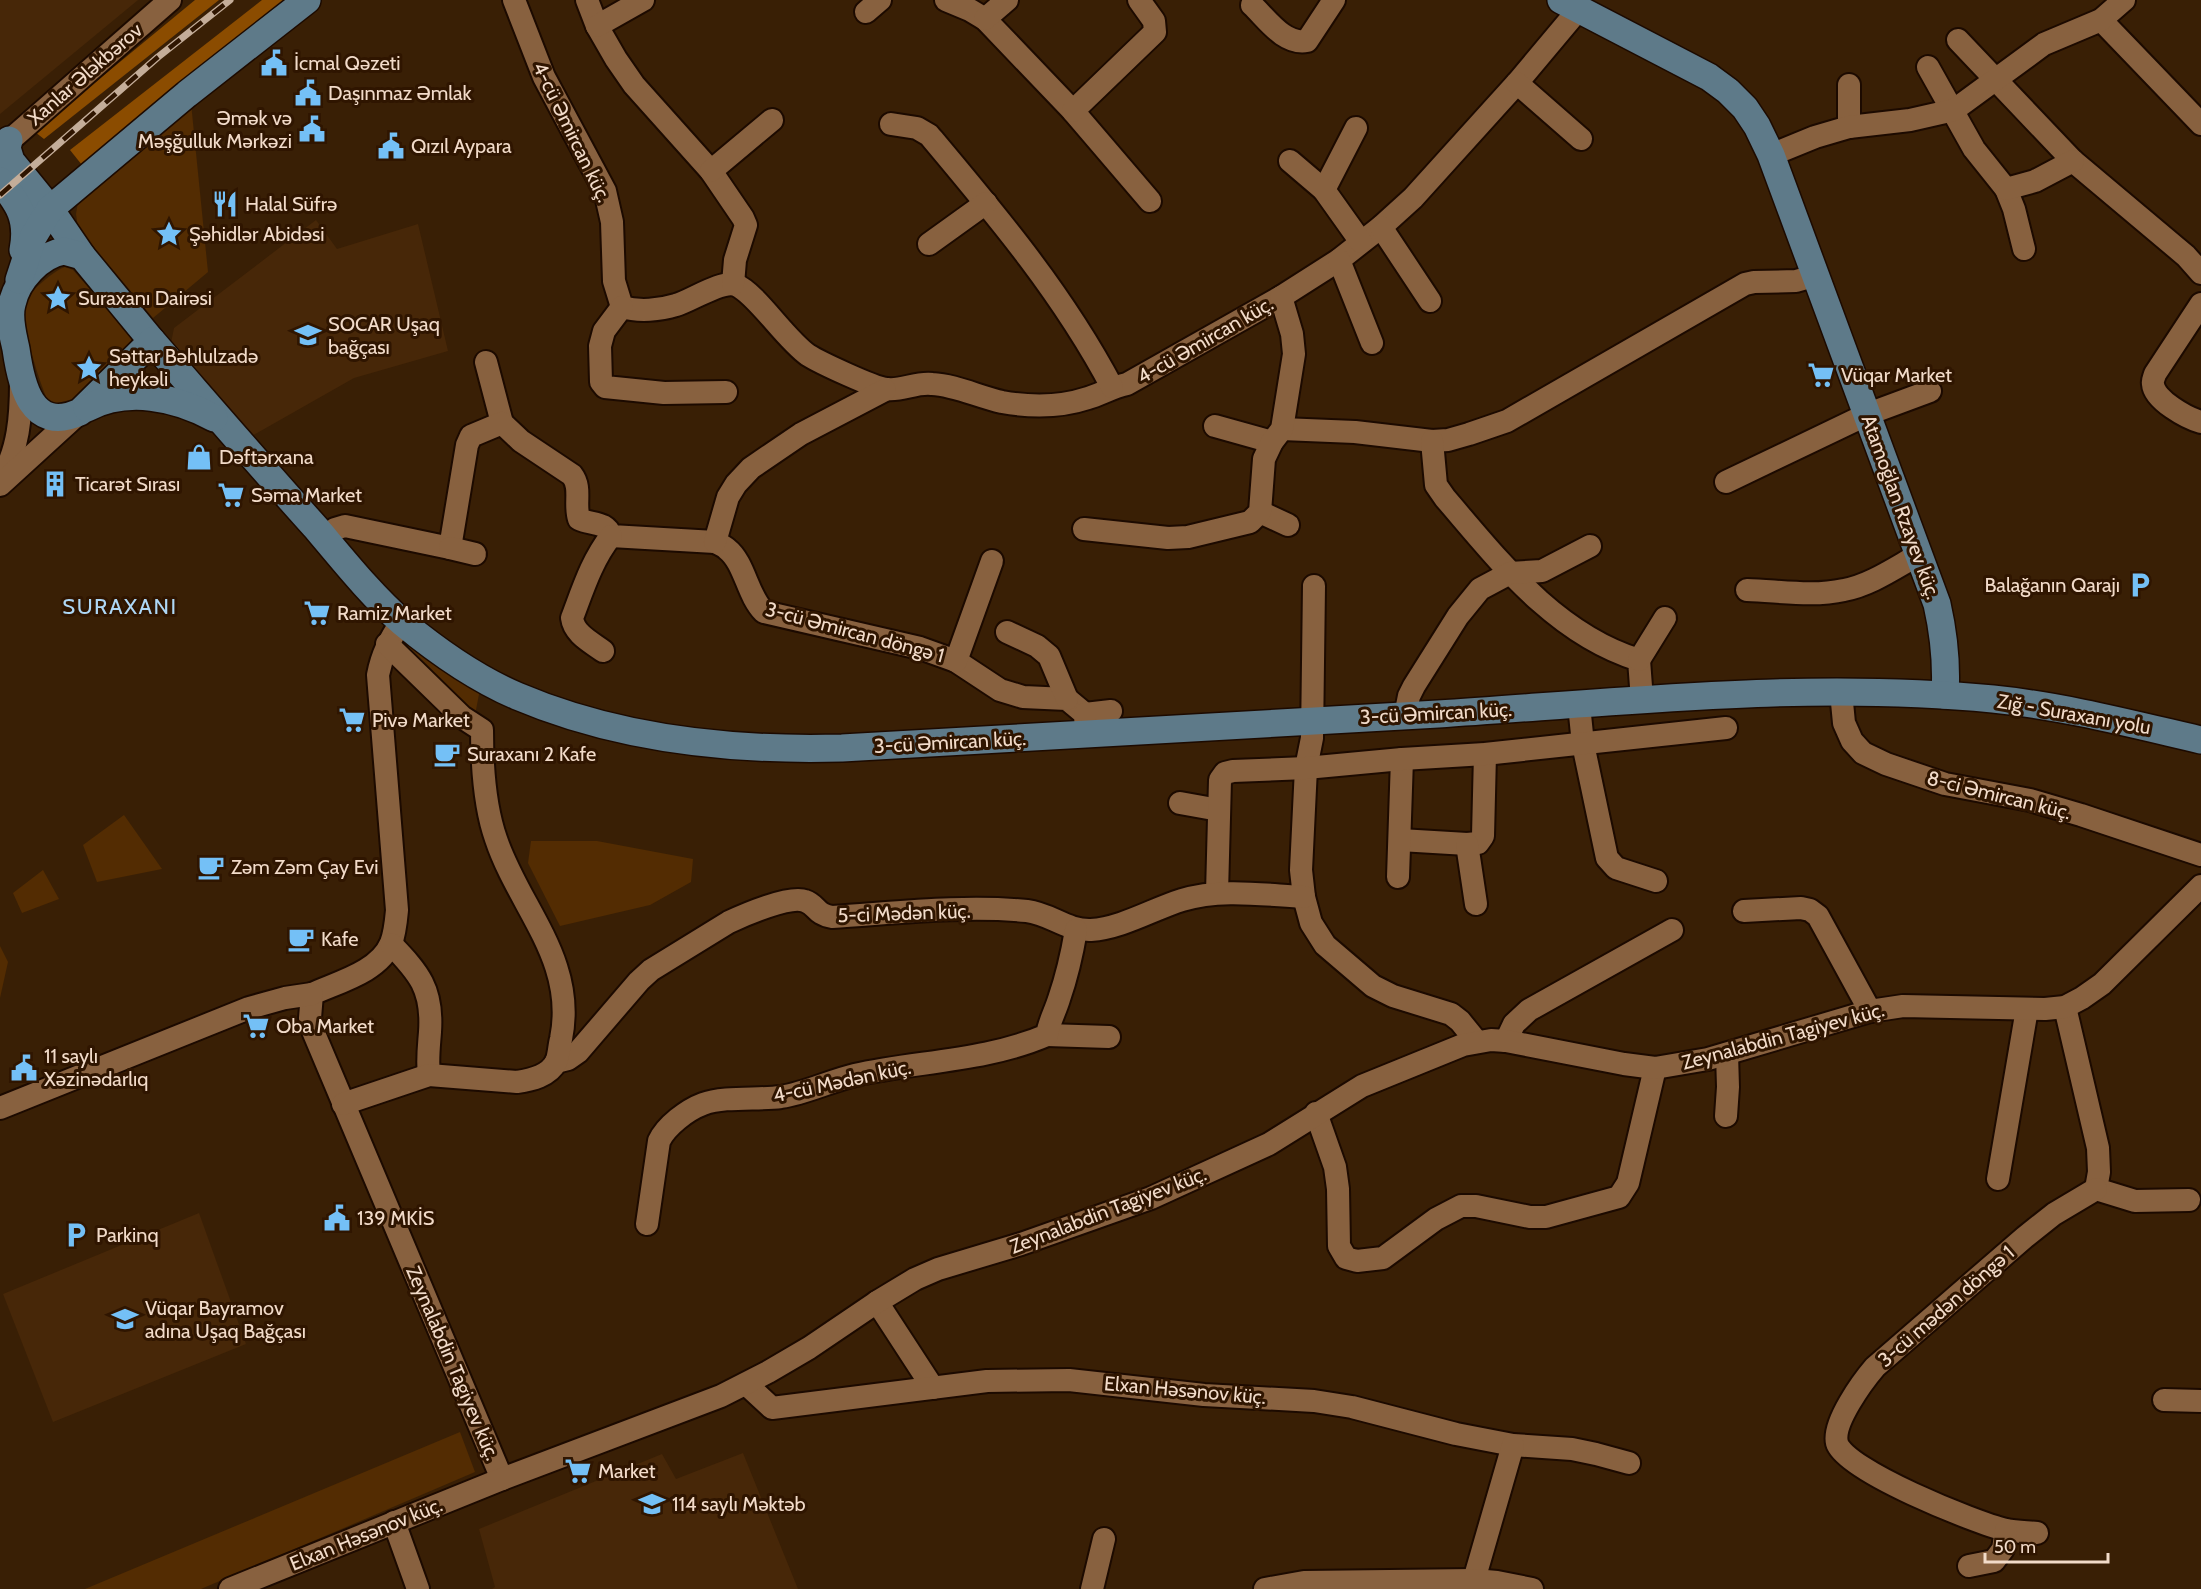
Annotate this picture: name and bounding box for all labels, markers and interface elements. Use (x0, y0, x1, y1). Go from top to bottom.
street label: Xanlar Ələkbərov (23, 18, 147, 130)
public building icon: İcmal Qəzeti (259, 48, 289, 78)
place label: İcmal Qəzeti (294, 51, 401, 75)
street label: 4-cü Əmircan küç. (528, 58, 616, 206)
public building icon: Daşınmaz Əmlak (293, 78, 323, 108)
place label: Daşınmaz Əmlak (328, 81, 472, 105)
place label: Əmək və Məşğulluk Mərkəzi (138, 106, 292, 153)
public building icon: Əmək və Məşğulluk Mərkəzi (297, 114, 327, 144)
public building icon: Qızıl Aypara (376, 131, 406, 161)
place label: Qızıl Aypara (411, 134, 512, 158)
restaurant icon: Halal Süfrə (210, 189, 240, 219)
place label: Halal Süfrə (245, 192, 337, 216)
place icon: Şəhidlər Abidəsi (154, 219, 184, 249)
place label: Şəhidlər Abidəsi (189, 222, 324, 246)
place icon: Suraxanı Dairəsi (43, 283, 73, 313)
place label: Suraxanı Dairəsi (78, 286, 212, 310)
street label: 4-cü Əmircan küç. (1133, 291, 1277, 389)
place label: SOCAR Uşaq bağçası (328, 312, 440, 359)
school or university icon: SOCAR Uşaq bağçası (293, 320, 323, 350)
place label: Səttar Bəhlulzadə heykəli (109, 344, 258, 391)
place icon: Səttar Bəhlulzadə heykəli (74, 353, 104, 383)
supermarket icon: Vüqar Market (1806, 360, 1836, 390)
place label: Vüqar Market (1841, 363, 1952, 387)
street label: Atamoğlan Rzayev küç. (1856, 412, 1946, 602)
shop icon: Dəftərxana (184, 442, 214, 472)
place label: Dəftərxana (219, 445, 314, 469)
building icon: Ticarət Sırası (40, 469, 70, 499)
place label: Ticarət Sırası (75, 472, 180, 496)
supermarket icon: Səma Market (216, 480, 246, 510)
place label: Səma Market (251, 483, 362, 507)
parking icon: Balağanın Qarajı (2125, 570, 2155, 600)
place label: Balağanın Qarajı (1984, 573, 2120, 597)
district label: SURAXANI (62, 593, 178, 620)
street label: 3-cü Əmircan döngə 1 (763, 597, 947, 667)
supermarket icon: Ramiz Market (302, 598, 332, 628)
place label: Ramiz Market (337, 601, 452, 625)
street label: Zığ - Suraxanı yolu (1995, 689, 2153, 739)
street label: 3-cü Əmircan küç. (1359, 697, 1513, 729)
supermarket icon: Pivə Market (337, 705, 367, 735)
place label: Pivə Market (372, 708, 470, 732)
street label: 3-cü Əmircan küç. (873, 726, 1027, 758)
cafe icon: Suraxanı 2 Kafe (432, 739, 462, 769)
place label: Suraxanı 2 Kafe (467, 742, 596, 766)
street label: 8-ci Əmircan küç. (1925, 766, 2073, 824)
cafe icon: Zəm Zəm Çay Evi (196, 852, 226, 882)
place label: Zəm Zəm Çay Evi (231, 855, 379, 879)
street label: 5-ci Mədən küç. (837, 899, 971, 927)
cafe icon: Kafe (286, 924, 316, 954)
place label: Kafe (321, 927, 358, 951)
street label: Zeynalabdin Tagiyev küç. (1679, 997, 1887, 1075)
supermarket icon: Oba Market (241, 1011, 271, 1041)
place label: Oba Market (276, 1014, 374, 1038)
place label: 11 saylı Xəzinədarlıq (44, 1044, 148, 1091)
public building icon: 11 saylı Xəzinədarlıq (9, 1053, 39, 1083)
street label: 4-cü Mədən küç. (771, 1055, 913, 1107)
street label: Zeynalabdin Tagiyev küç. (1006, 1161, 1210, 1259)
public building icon: 139 MKİS (322, 1203, 352, 1233)
place label: 139 MKİS (357, 1206, 435, 1230)
parking icon: Parkinq (61, 1220, 91, 1250)
place label: Parkinq (96, 1223, 159, 1247)
street label: 3-cü mədən döngə 1 (1873, 1240, 2019, 1372)
street label: Zeynalabdin Tagiyev küç. (401, 1262, 505, 1464)
place label: Vüqar Bayramov adına Uşaq Bağçası (145, 1296, 306, 1343)
school or university icon: Vüqar Bayramov adına Uşaq Bağçası (110, 1304, 140, 1334)
street label: Elxan Həsənov küç. (1103, 1371, 1267, 1409)
supermarket icon: Market (563, 1456, 593, 1486)
place label: Market (598, 1459, 656, 1483)
school or university icon: 114 saylı Məktəb (637, 1489, 667, 1519)
street label: Elxan Həsənov küç. (286, 1492, 446, 1576)
place label: 114 saylı Məktəb (672, 1492, 806, 1516)
scale bar (1985, 1526, 2108, 1564)
text: 50 m (1994, 1536, 2036, 1558)

